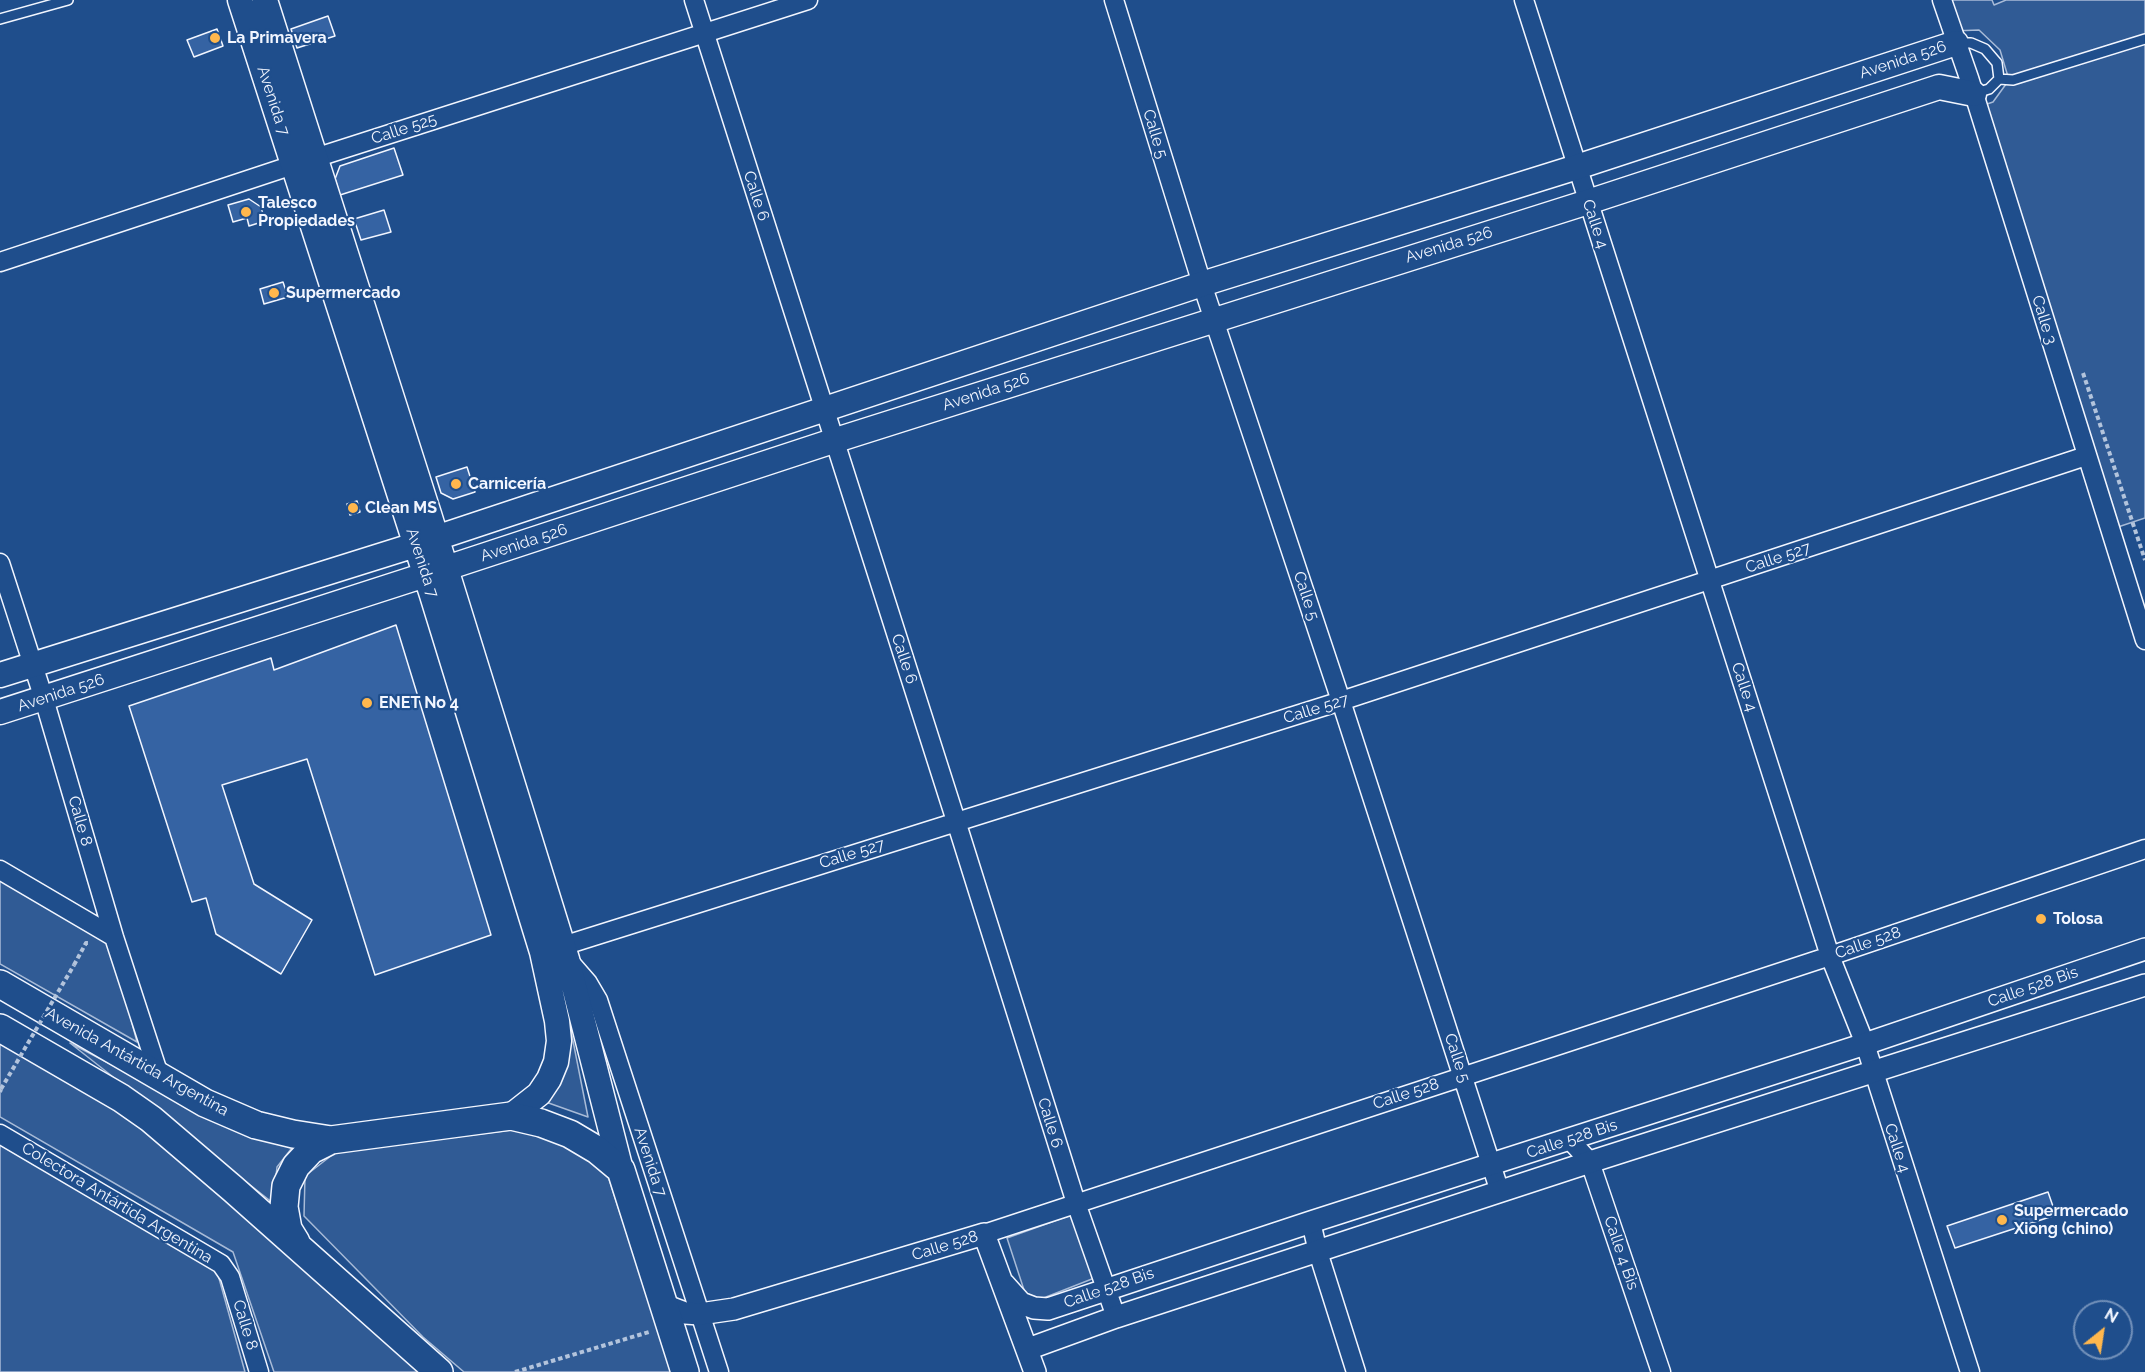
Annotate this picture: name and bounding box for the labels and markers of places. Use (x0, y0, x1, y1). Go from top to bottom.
place label: La Primavera (227, 28, 327, 48)
marker: La Primavera (208, 31, 222, 45)
place label: Talesco Propiedades (258, 193, 355, 231)
marker: Talesco Propiedades (239, 205, 253, 219)
place label: Supermercado (286, 283, 400, 303)
marker: Supermercado (267, 286, 281, 300)
place label: Carnicería (468, 474, 546, 494)
marker: Carnicería (449, 477, 463, 491)
place label: Clean MS (365, 498, 437, 518)
marker: Clean MS (346, 501, 360, 515)
place label: ENET No 4 (379, 693, 459, 713)
marker: ENET No 4 (360, 696, 374, 710)
place label: Tolosa (2053, 909, 2103, 929)
marker: Tolosa (2034, 912, 2048, 926)
place label: Supermercado Xiong (chino) (2014, 1201, 2128, 1239)
marker: Supermercado Xiong (chino) (1995, 1213, 2009, 1227)

